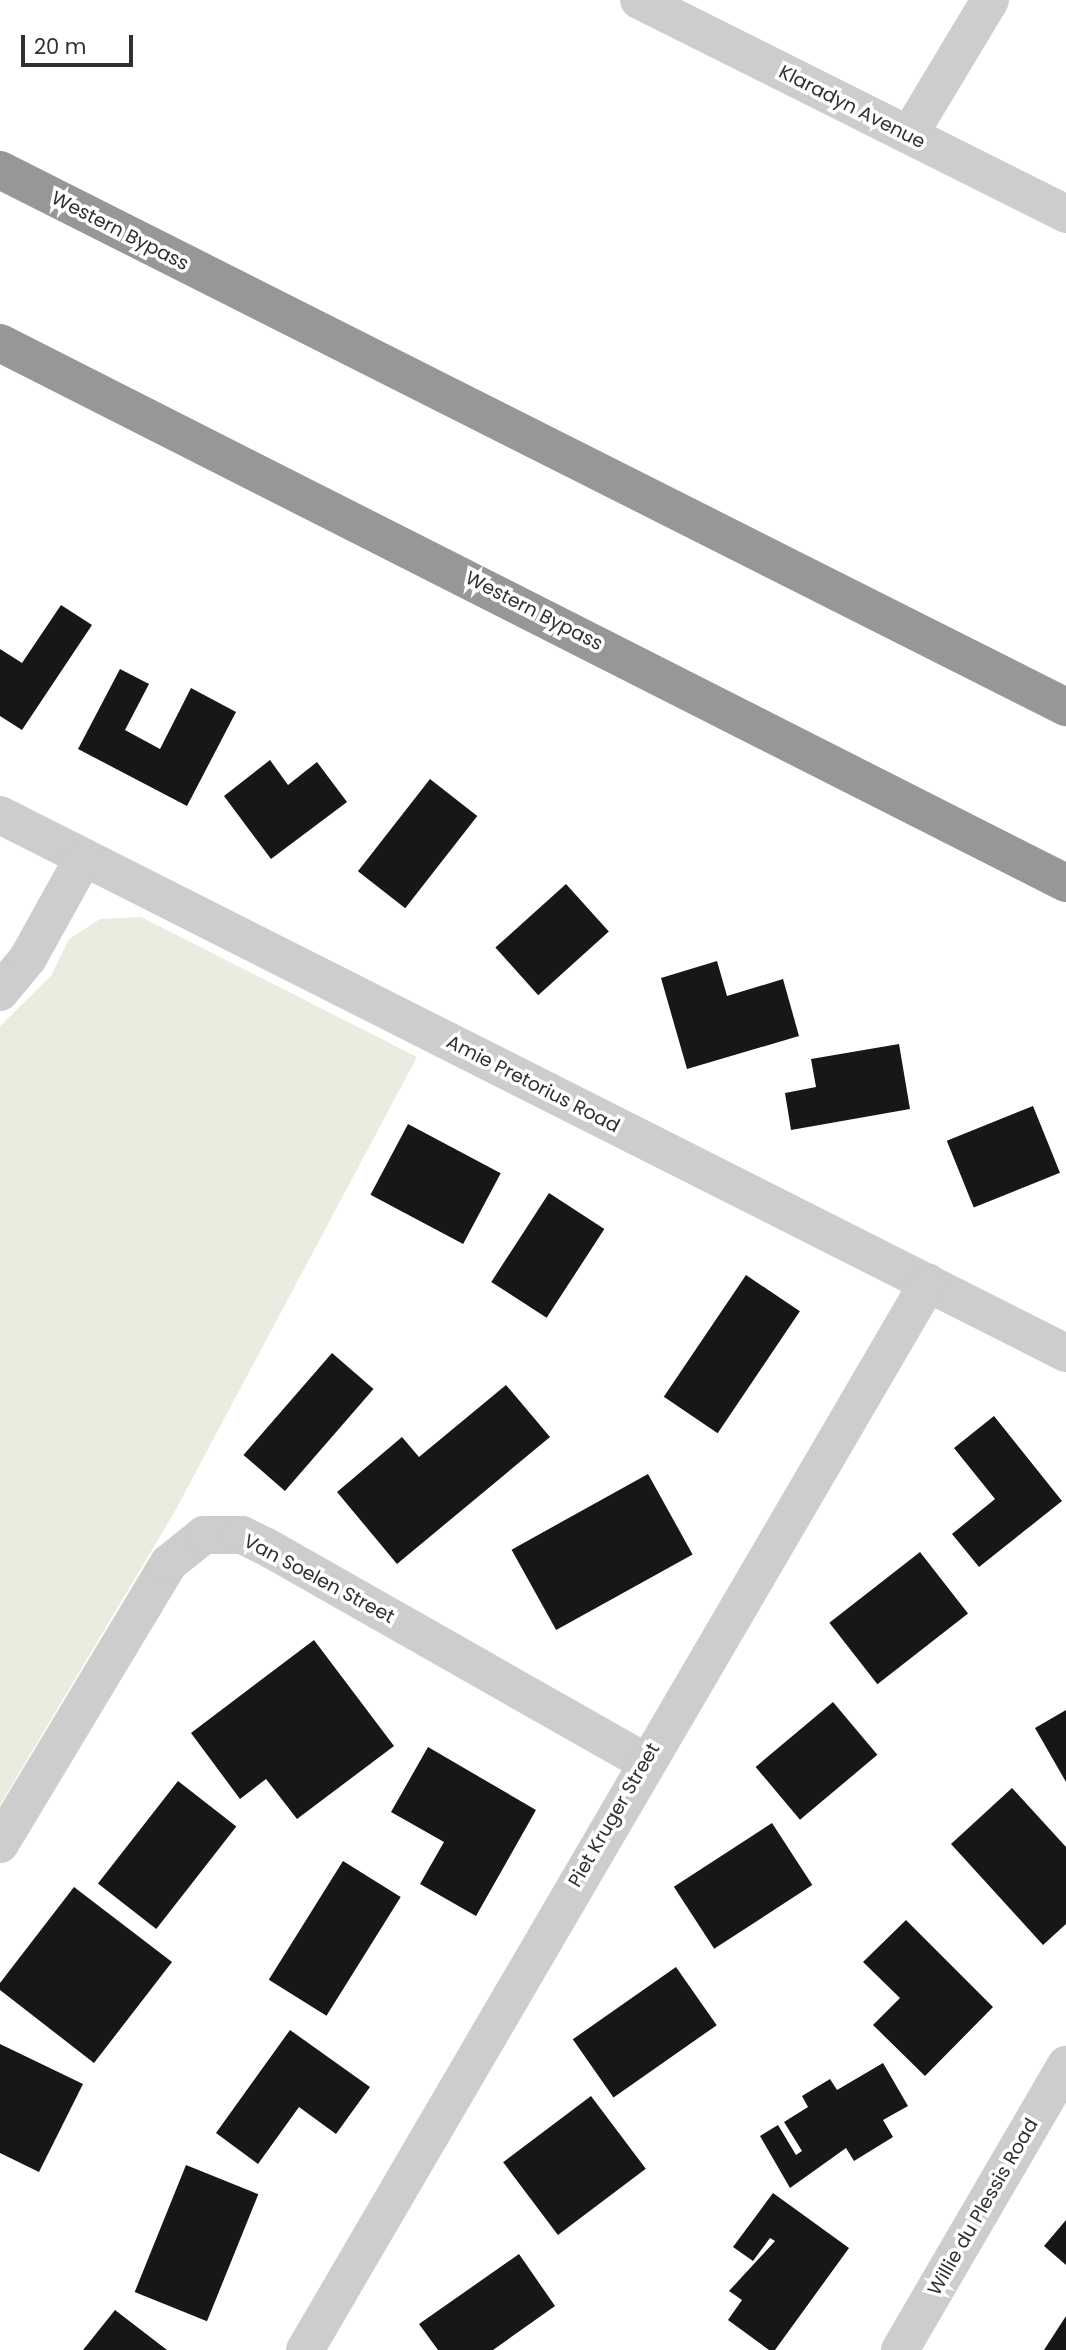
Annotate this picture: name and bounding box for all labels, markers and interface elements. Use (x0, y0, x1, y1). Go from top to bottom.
scale bar (24, 21, 136, 65)
text: 20 m (34, 32, 87, 61)
street label: Klaradyn Avenue (775, 60, 929, 154)
street label: Western Bypass (47, 187, 193, 275)
street label: Western Bypass (461, 567, 607, 655)
street label: Amie Pretorius Road (443, 1030, 623, 1138)
street label: Van Soelen Street (240, 1530, 398, 1628)
street label: Piet Kruger Street (564, 1739, 664, 1891)
street label: Willie du Plessis Road (923, 2114, 1043, 2300)

